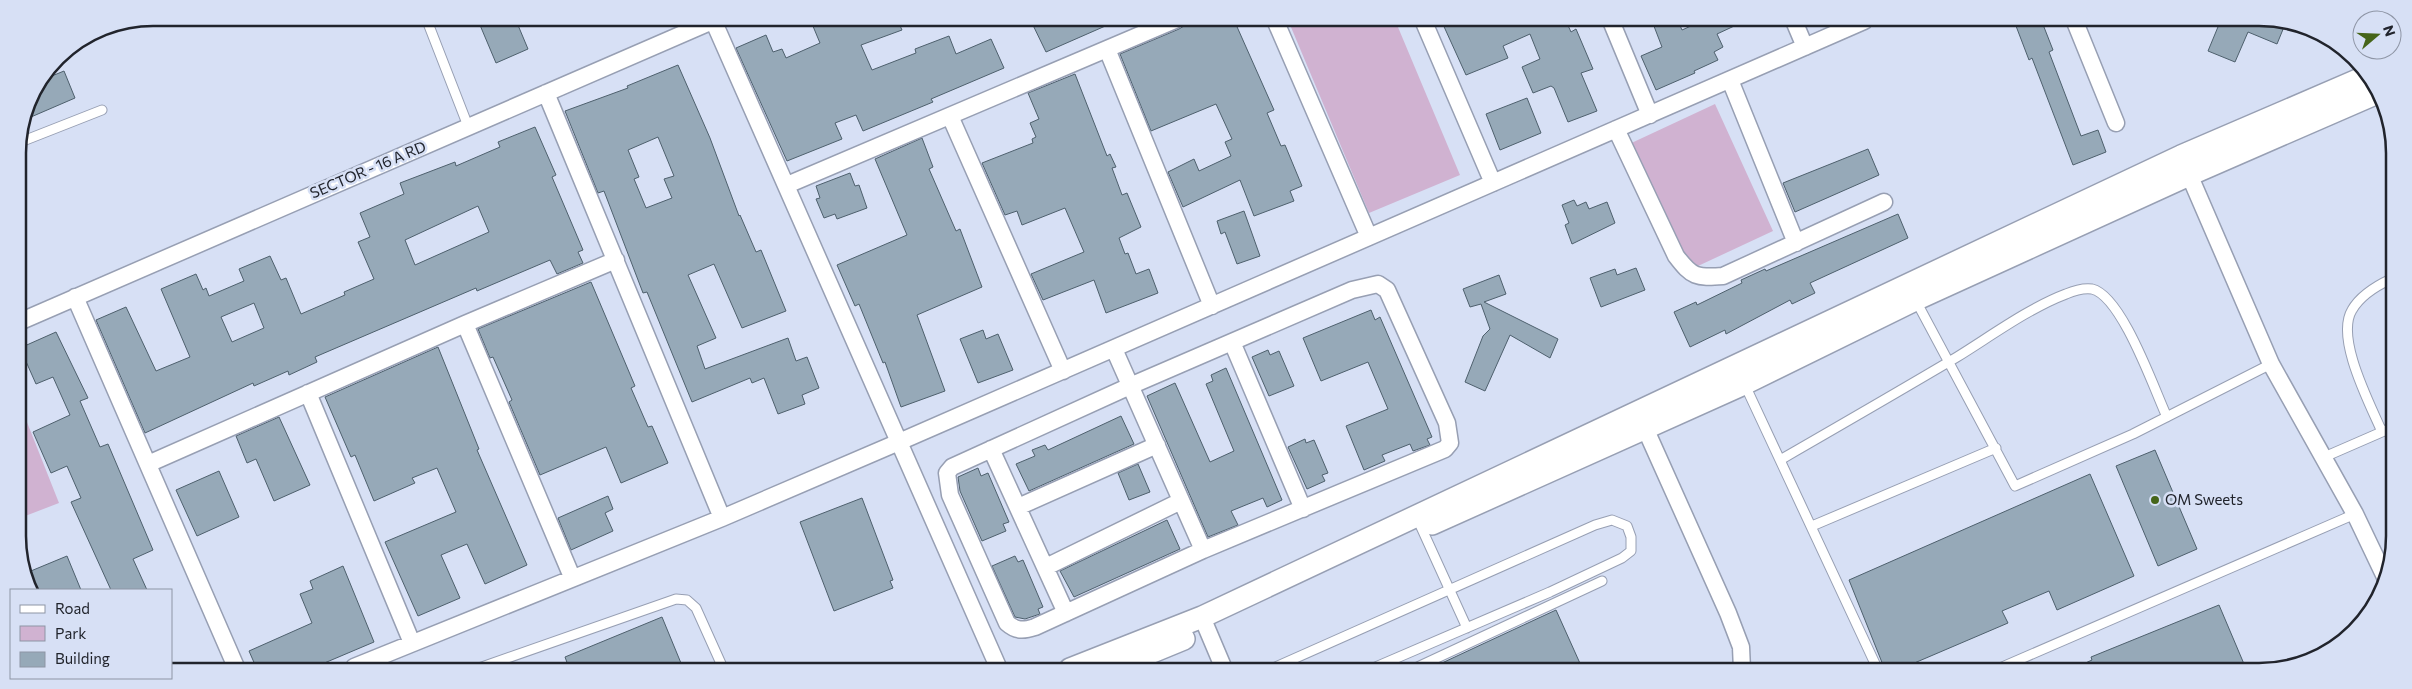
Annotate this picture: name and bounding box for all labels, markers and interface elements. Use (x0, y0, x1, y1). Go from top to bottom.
north arrow (2352, 10, 2402, 60)
text: N (2380, 23, 2400, 38)
street label: SECTOR - 16 A RD (307, 137, 428, 202)
place label: OM Sweets (2165, 490, 2243, 508)
marker: OM Sweets (2149, 494, 2161, 506)
legend (10, 589, 172, 679)
text: Road (55, 599, 90, 617)
text: Park (55, 624, 86, 642)
text: Building (55, 649, 110, 667)

